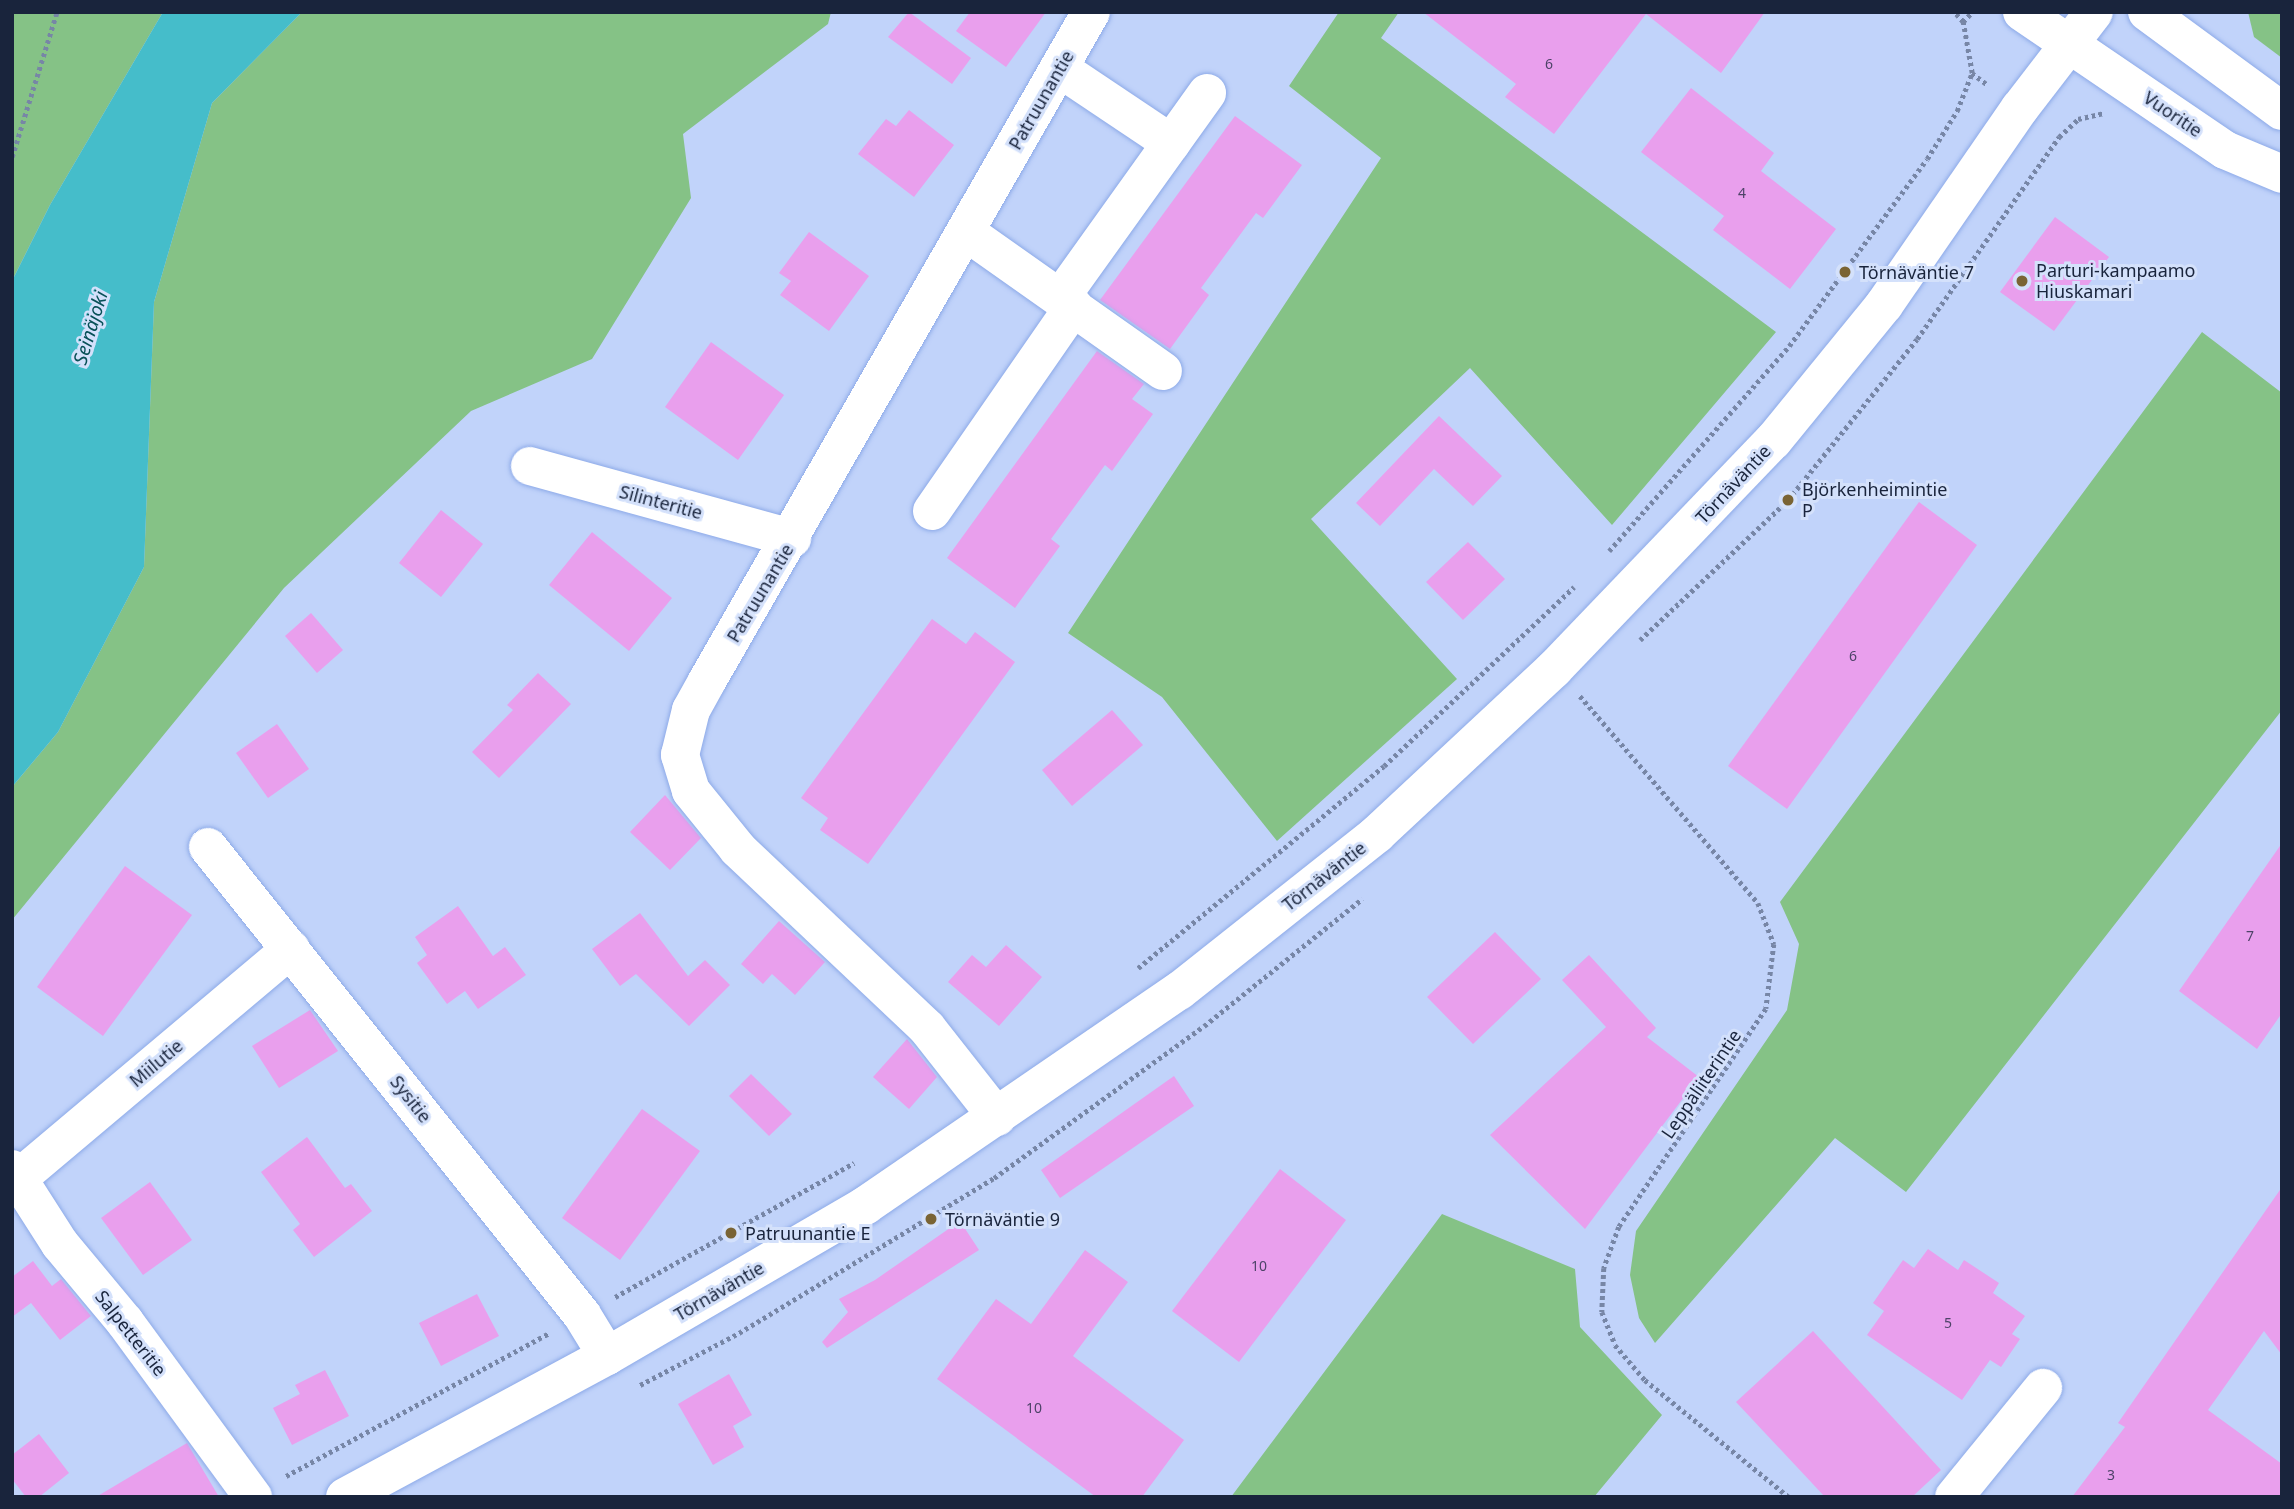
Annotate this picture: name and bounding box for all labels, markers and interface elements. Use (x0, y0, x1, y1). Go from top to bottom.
street label: Patruunantie (1004, 47, 1078, 153)
house number: 6 (1545, 56, 1553, 72)
street label: Vuoritie (2140, 87, 2206, 141)
house number: 4 (1738, 185, 1746, 201)
place label: Parturi-kampaamo Hiuskamari (2036, 260, 2195, 302)
place label: Törnäväntie 7 (1859, 261, 1974, 283)
marker: Törnäväntie 7 (1837, 264, 1853, 280)
marker: Parturi-kampaamo Hiuskamari (2014, 273, 2030, 289)
water label: Seinäjoki (69, 288, 113, 368)
street label: Törnäväntie (1691, 440, 1775, 528)
place label: Björkenheimintie P (1802, 479, 1947, 522)
street label: Silinteritie (617, 481, 705, 523)
marker: Björkenheimintie P (1780, 492, 1796, 508)
street label: Patruunantie (722, 540, 798, 646)
house number: 6 (1849, 648, 1857, 664)
street label: Törnäväntie (1278, 837, 1370, 915)
house number: 7 (2246, 928, 2254, 944)
street label: Leppäliiterintie (1657, 1025, 1745, 1143)
street label: Miilutie (125, 1035, 187, 1091)
street label: Sysitie (386, 1071, 436, 1127)
place label: Törnäväntie 9 (945, 1208, 1060, 1230)
marker: Törnäväntie 9 (923, 1211, 939, 1227)
place label: Patruunantie E (745, 1222, 870, 1244)
marker: Patruunantie E (723, 1225, 739, 1241)
street label: Törnäväntie (670, 1257, 768, 1325)
house number: 10 (1251, 1258, 1267, 1274)
street label: Salpetteritie (91, 1286, 171, 1380)
house number: 5 (1944, 1315, 1952, 1331)
house number: 10 (1026, 1400, 1042, 1416)
house number: 3 (2107, 1467, 2115, 1483)

